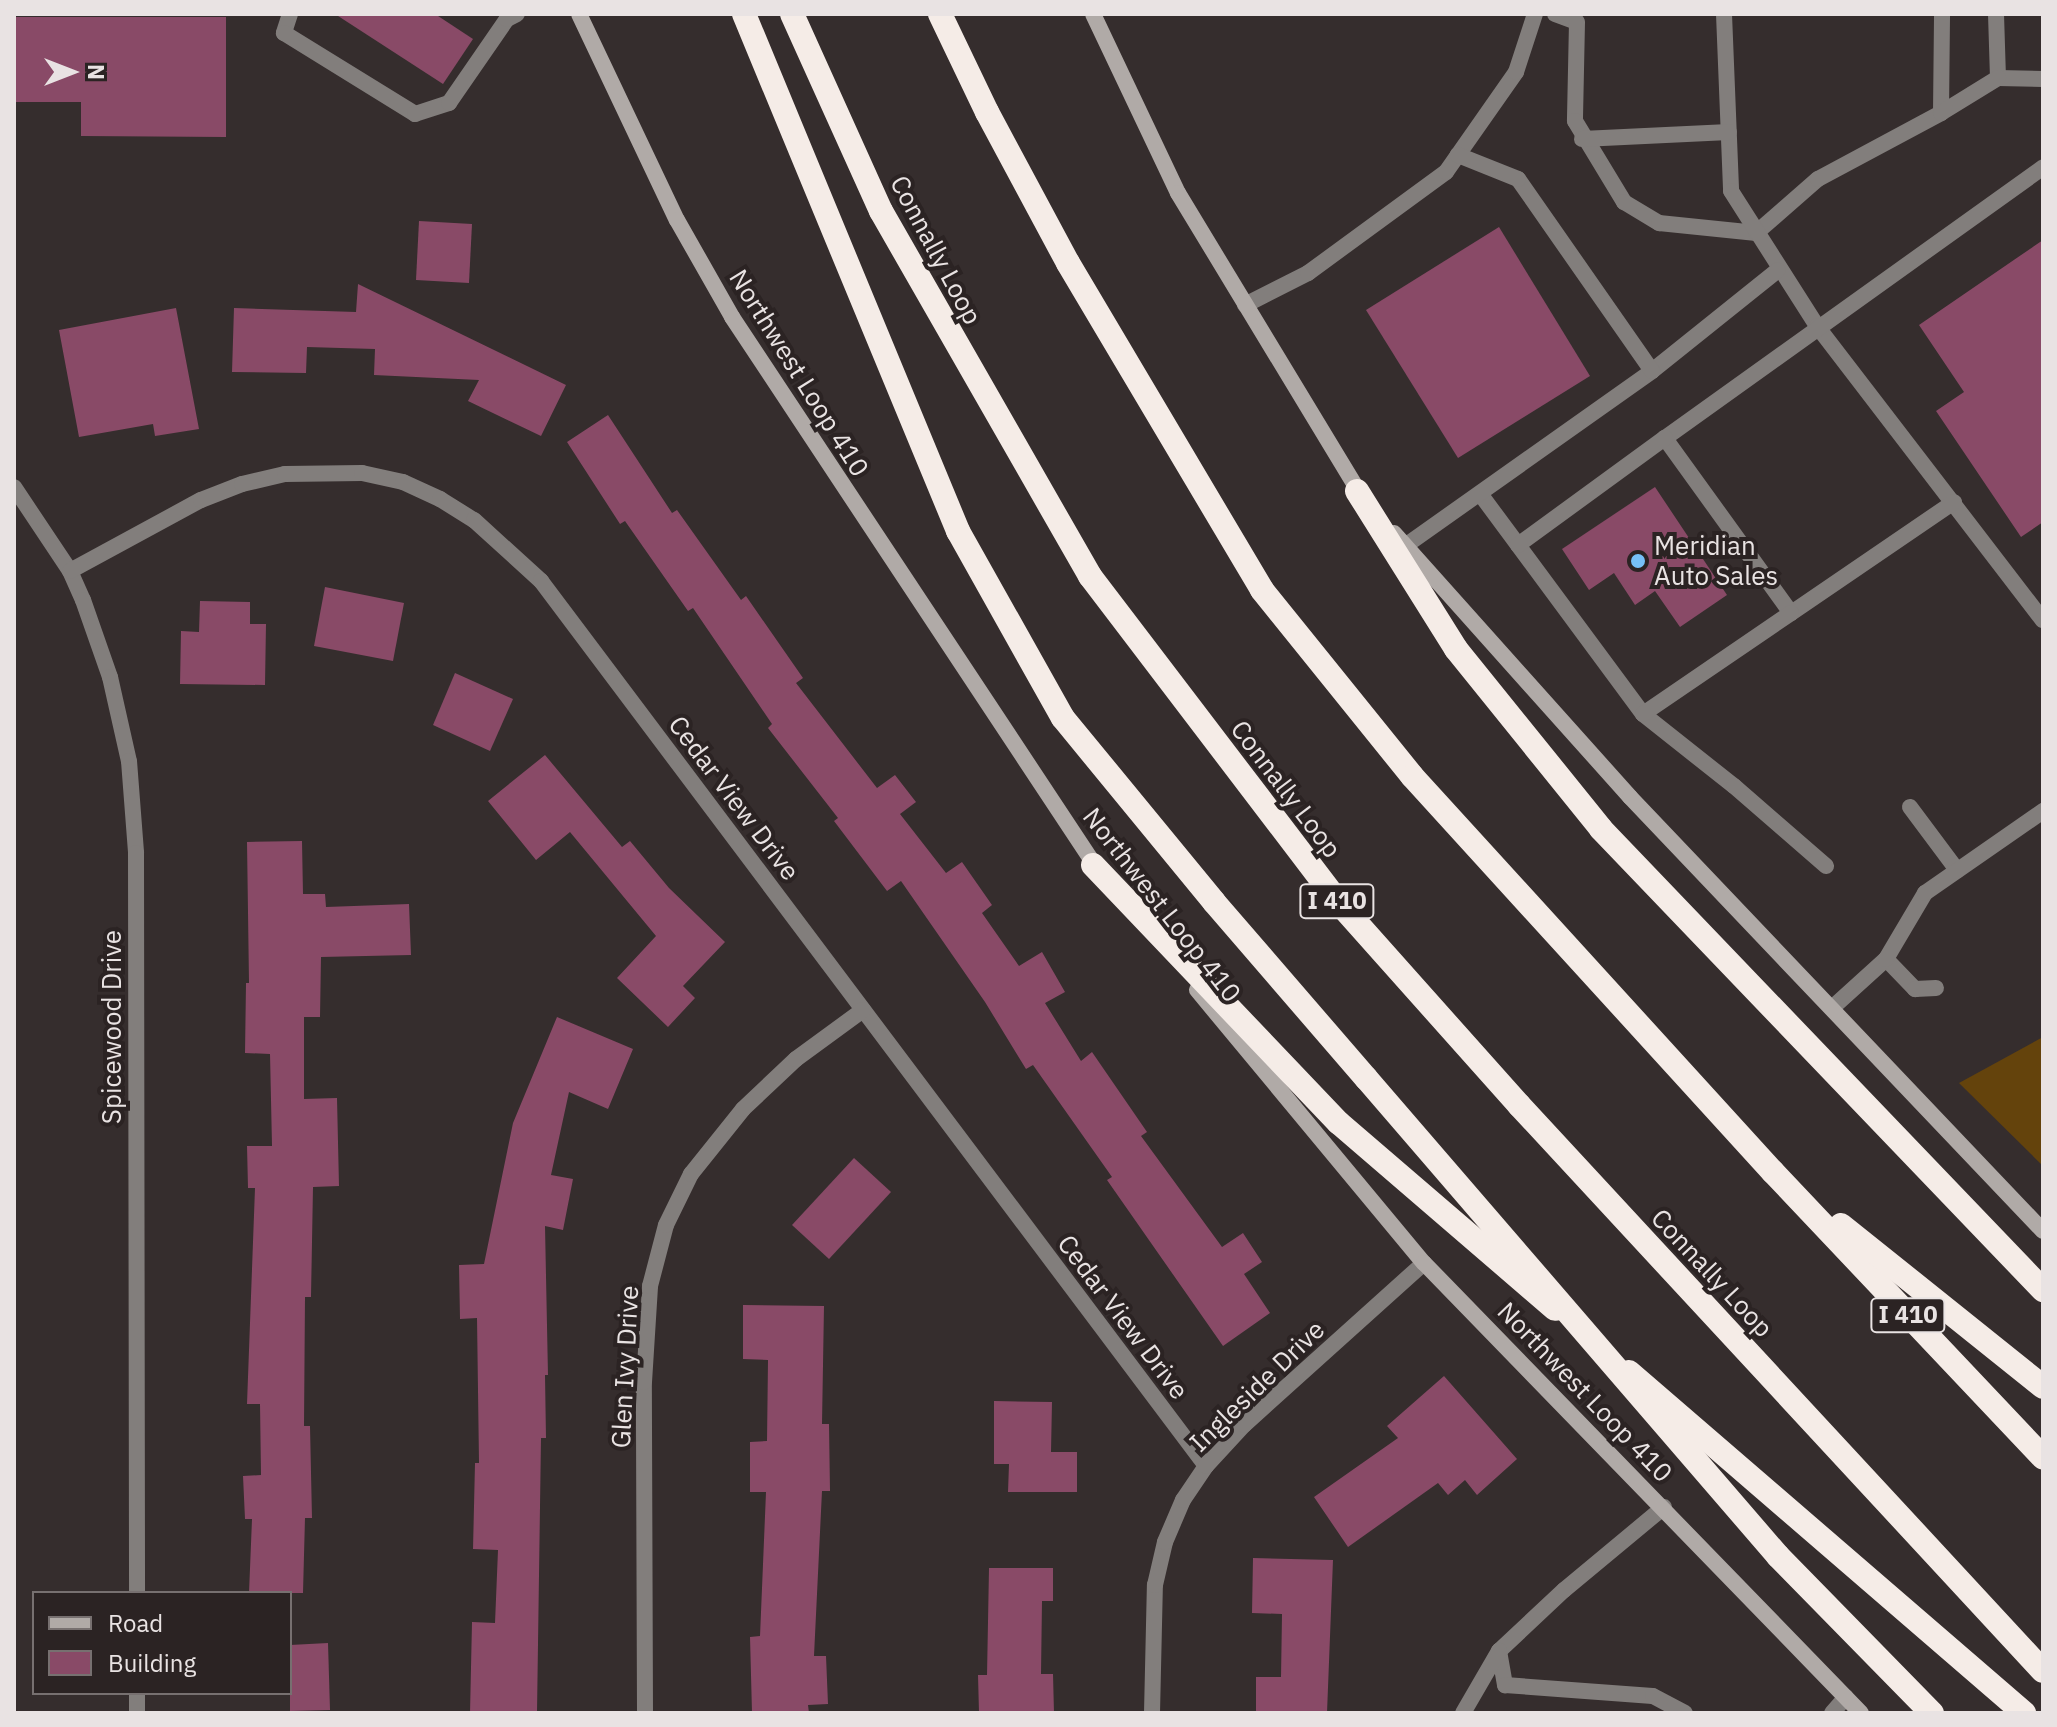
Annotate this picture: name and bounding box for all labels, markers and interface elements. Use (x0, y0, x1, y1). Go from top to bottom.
north arrow (32, 32, 112, 112)
text: N (82, 64, 111, 80)
street label: Connally Loop (884, 170, 988, 330)
street label: Northwest Loop 410 (723, 264, 875, 482)
place label: Meridian Auto Sales (1654, 530, 1778, 592)
marker: Meridian Auto Sales (1629, 552, 1647, 570)
street label: Cedar View Drive (662, 710, 806, 886)
street label: Connally Loop (1224, 714, 1348, 864)
street label: Northwest Loop 410 (1076, 802, 1248, 1008)
road number: I 410 (1299, 881, 1375, 921)
street label: Spicewood Drive (96, 930, 128, 1124)
street label: Connally Loop (1645, 1202, 1779, 1344)
street label: Cedar View Drive (1051, 1229, 1195, 1405)
street label: Glen Ivy Drive (605, 1285, 645, 1449)
road number: I 410 (1870, 1295, 1946, 1335)
street label: Northwest Loop 410 (1491, 1296, 1679, 1488)
street label: Ingleside Drive (1183, 1314, 1331, 1458)
legend (32, 1591, 292, 1695)
text: Road (108, 1607, 163, 1639)
text: Building (108, 1647, 196, 1679)

